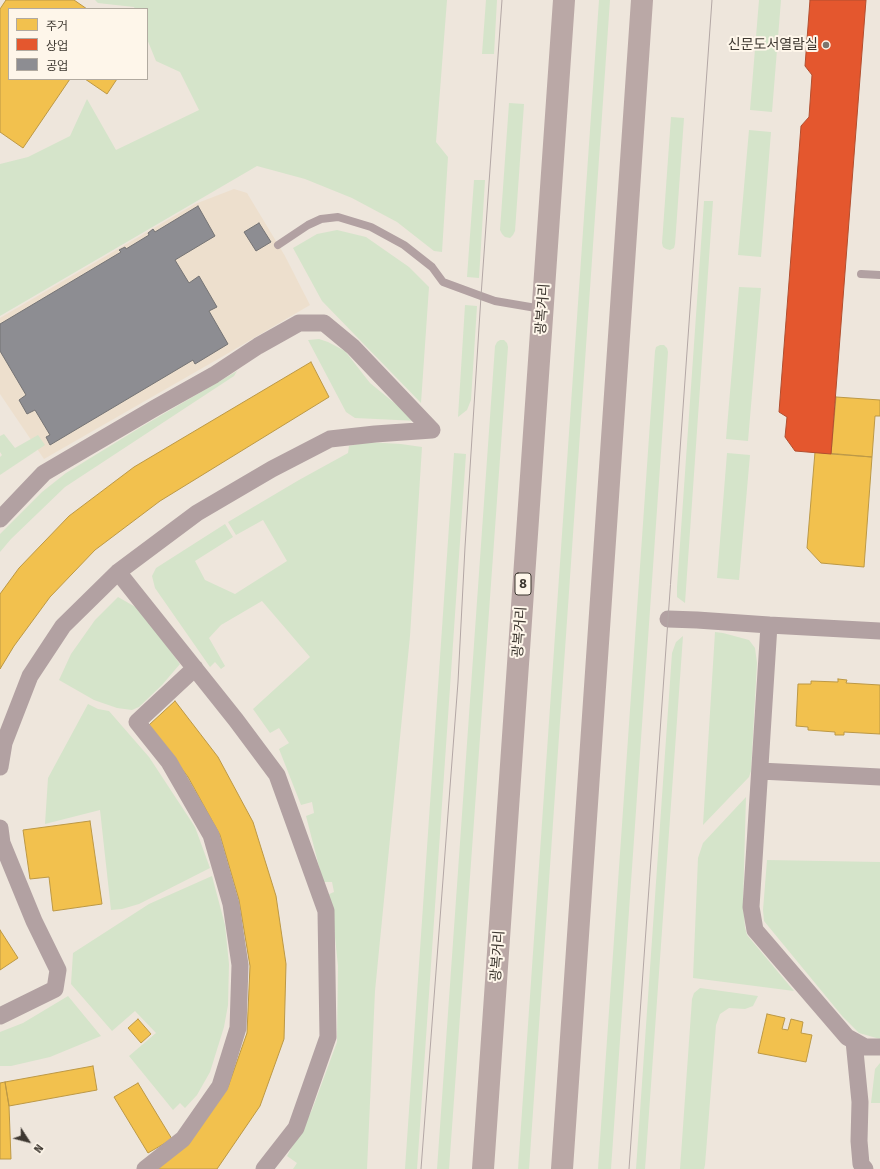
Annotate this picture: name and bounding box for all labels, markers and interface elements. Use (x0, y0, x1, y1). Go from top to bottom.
legend (8, 8, 148, 80)
text: 주거 (46, 19, 68, 33)
place label: 신문도서열람실 (728, 37, 818, 53)
text: 상업 (46, 39, 68, 53)
marker: 신문도서열람실 (821, 40, 831, 50)
text: 공업 (46, 59, 68, 73)
street label: 광복거리 (533, 283, 553, 335)
road number: 8 (515, 573, 531, 595)
street label: 광복거리 (510, 606, 530, 658)
street label: 광복거리 (488, 930, 508, 982)
north arrow (8, 1121, 48, 1161)
text: N (31, 1142, 46, 1155)

